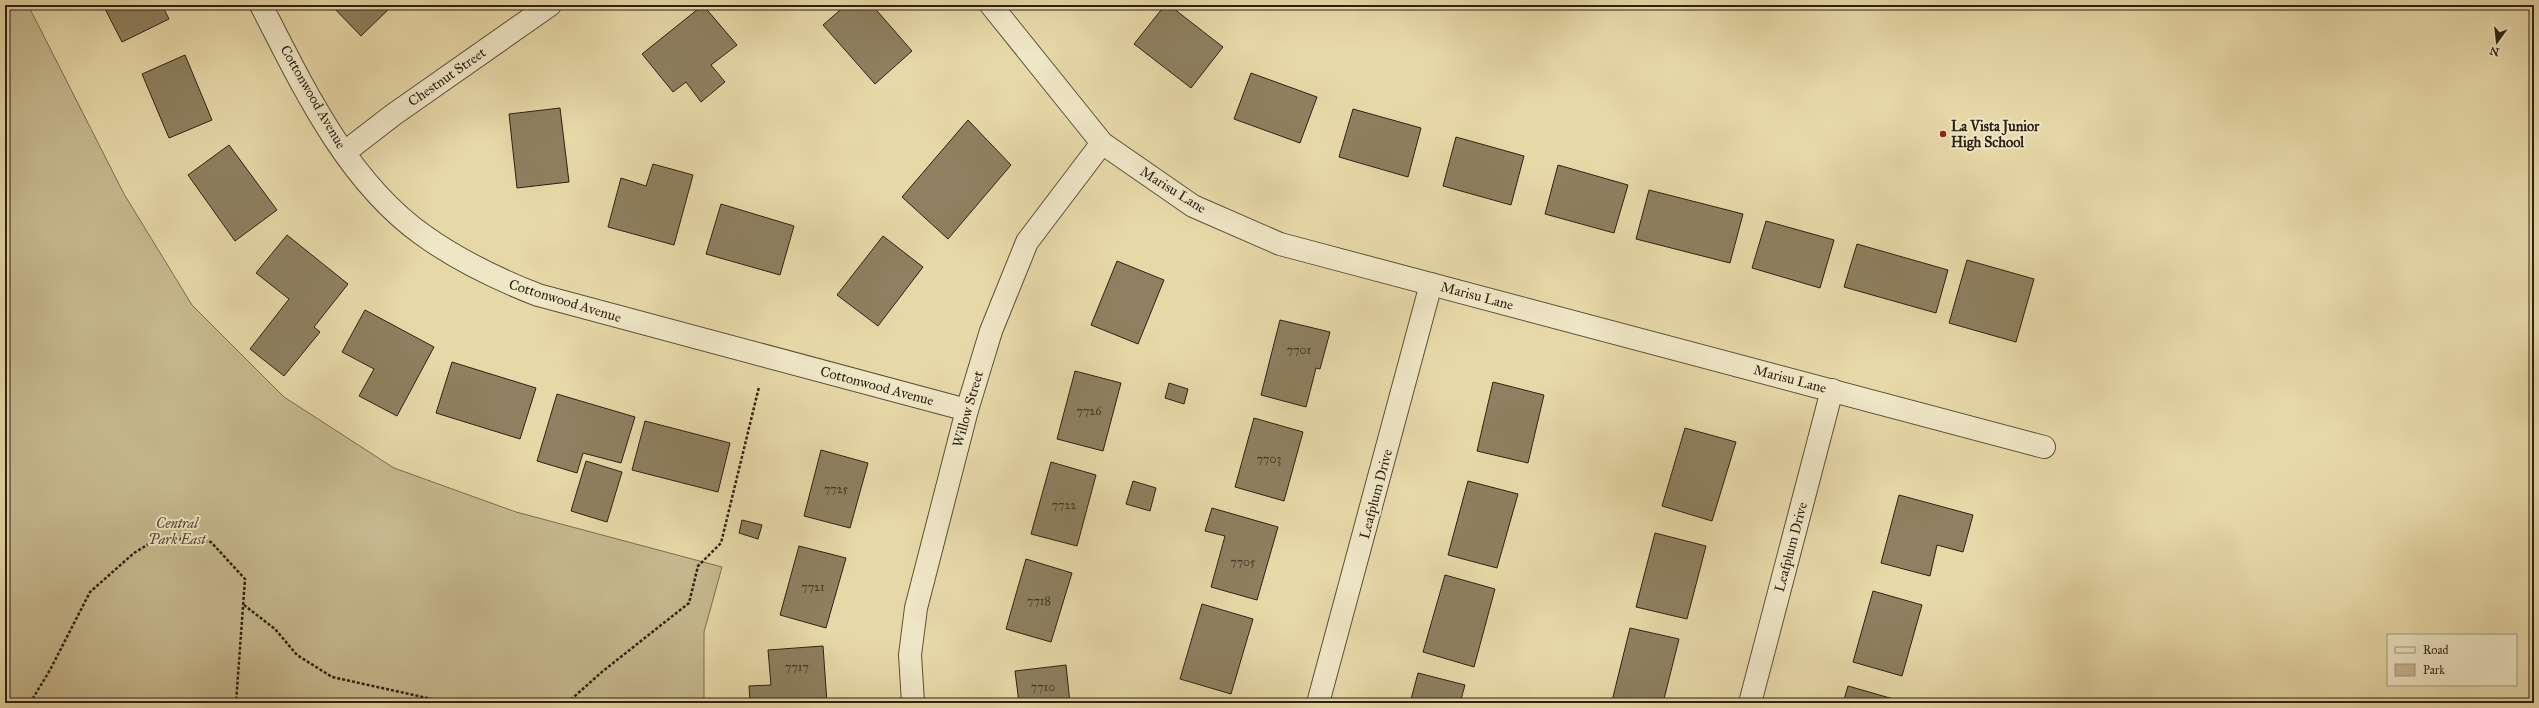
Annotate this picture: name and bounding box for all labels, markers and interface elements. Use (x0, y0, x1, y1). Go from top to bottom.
north arrow (2477, 22, 2517, 62)
street label: Cottonwood Avenue (276, 42, 350, 152)
street label: Chestnut Street (405, 44, 489, 110)
text: N (2488, 44, 2501, 59)
place label: La Vista Junior High School (1951, 118, 2040, 152)
marker: La Vista Junior High School (1938, 129, 1948, 139)
street label: Marisu Lane (1137, 163, 1209, 217)
street label: Cottonwood Avenue (507, 276, 623, 326)
street label: Marisu Lane (1439, 278, 1515, 314)
house number: 7701 (1287, 343, 1311, 357)
street label: Marisu Lane (1752, 361, 1828, 397)
street label: Cottonwood Avenue (818, 363, 936, 409)
street label: Willow Street (949, 369, 987, 449)
house number: 7726 (1077, 404, 1102, 418)
street label: Leafplum Drive (1356, 447, 1396, 541)
house number: 7703 (1257, 452, 1281, 466)
house number: 7725 (824, 482, 849, 496)
house number: 7722 (1052, 498, 1076, 512)
street label: Leafplum Drive (1771, 500, 1811, 594)
park label: Central Park East (148, 515, 207, 548)
house number: 7705 (1230, 555, 1256, 569)
house number: 7721 (801, 580, 825, 594)
house number: 7718 (1027, 594, 1051, 608)
legend (2387, 634, 2517, 686)
text: Road (2423, 643, 2449, 657)
house number: 7717 (785, 660, 809, 674)
text: Park (2423, 663, 2445, 677)
house number: 7710 (1031, 680, 1055, 694)

